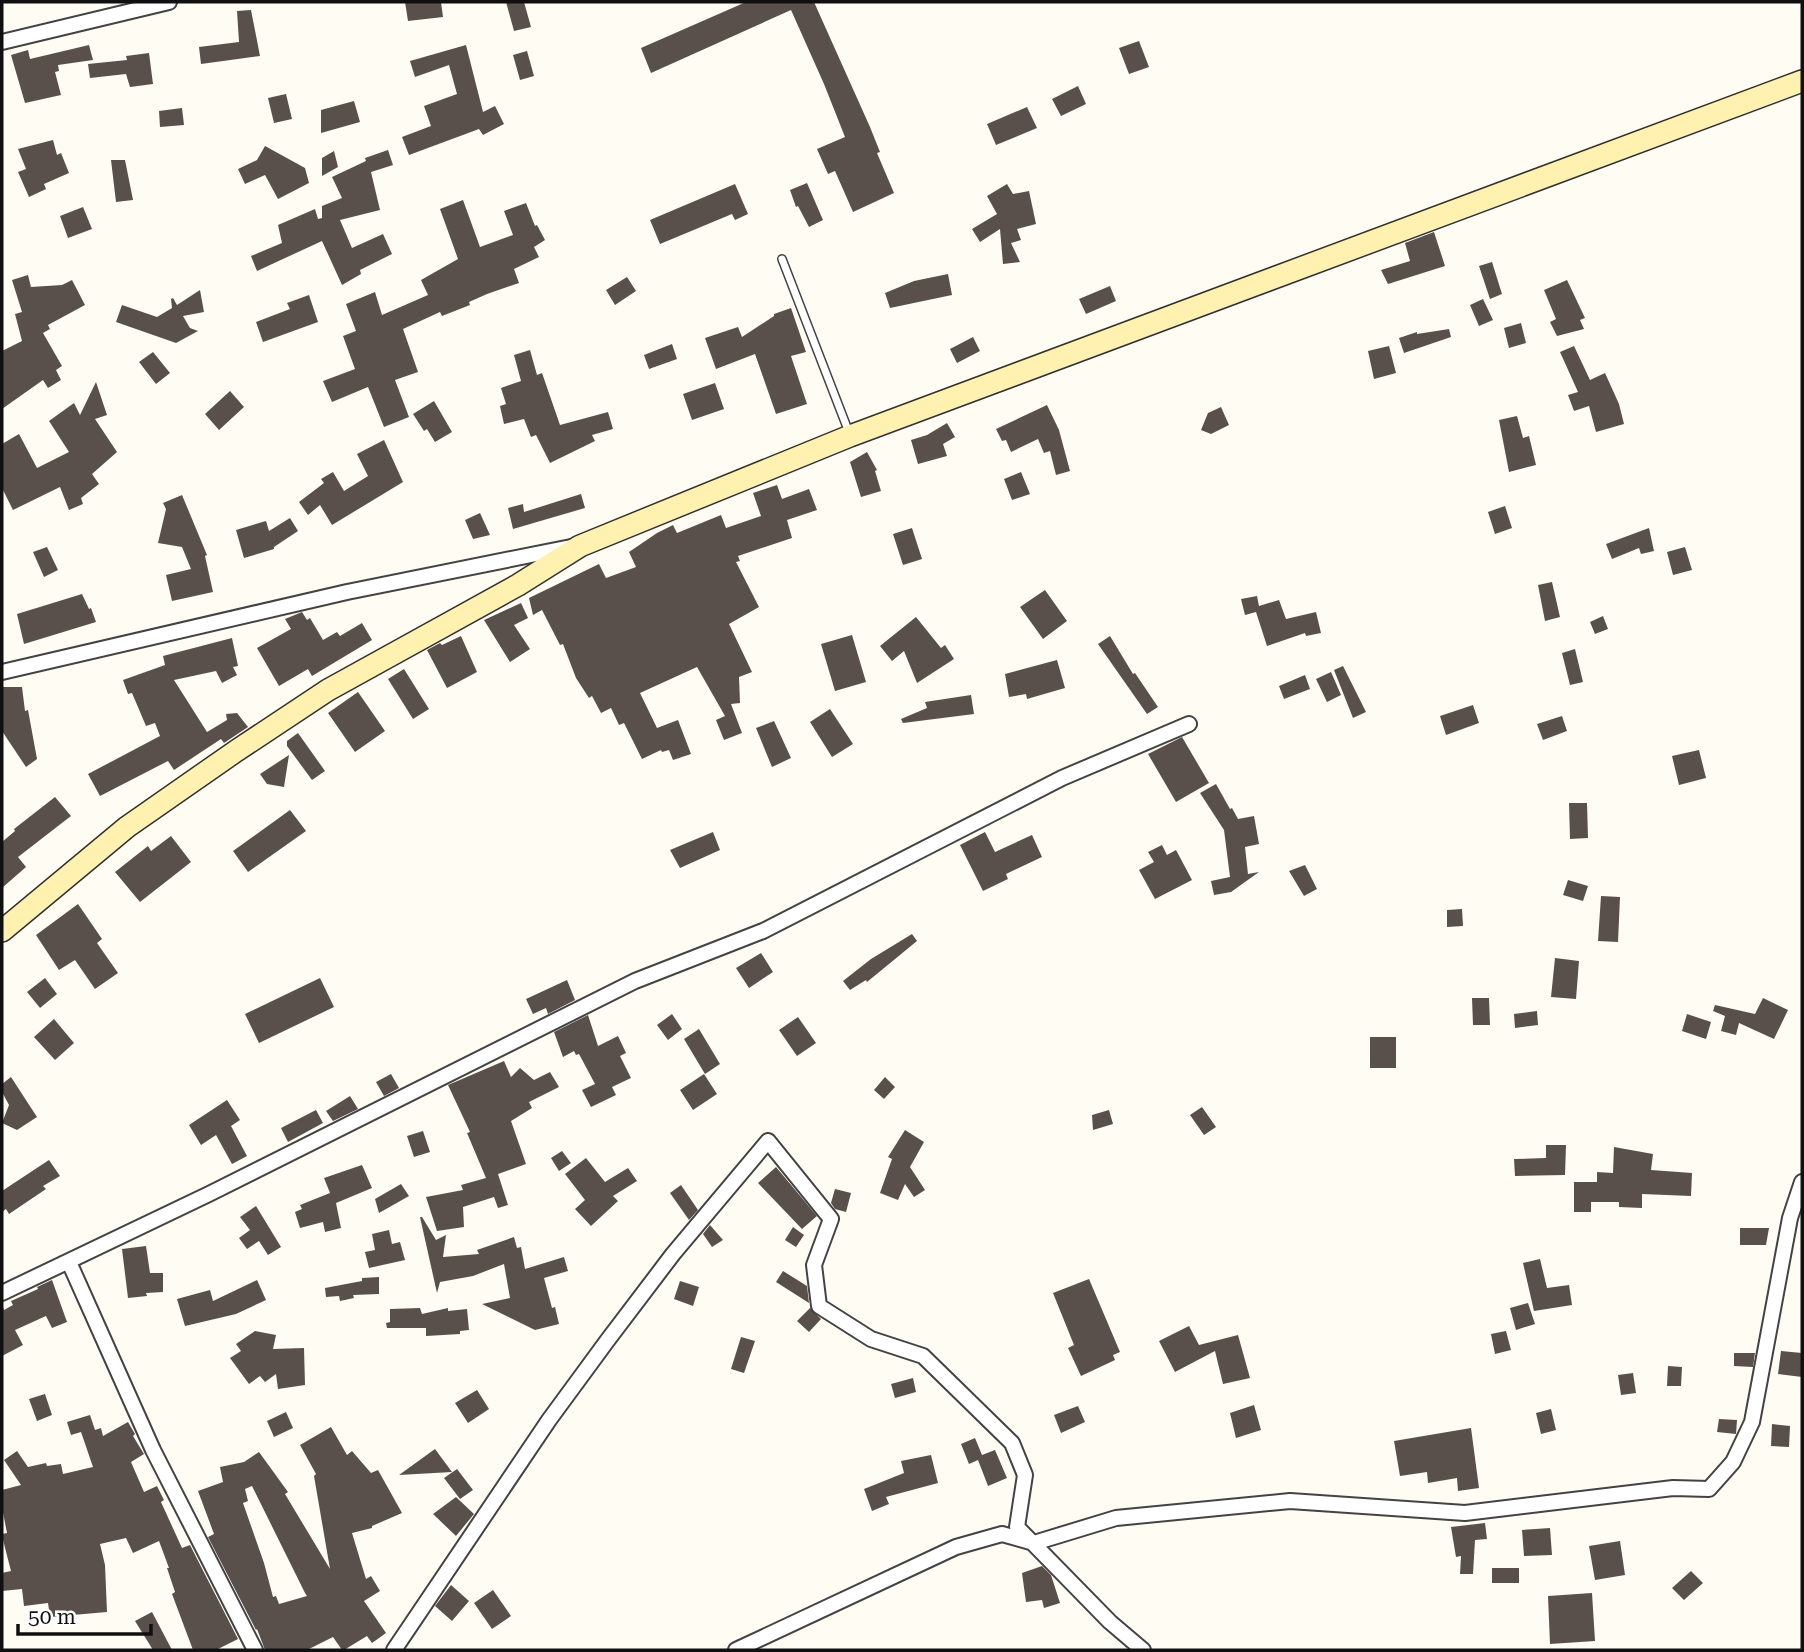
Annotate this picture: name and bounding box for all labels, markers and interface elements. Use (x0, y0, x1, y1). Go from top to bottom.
scale bar (18, 1592, 150, 1636)
text: 50 m (28, 1605, 76, 1629)

